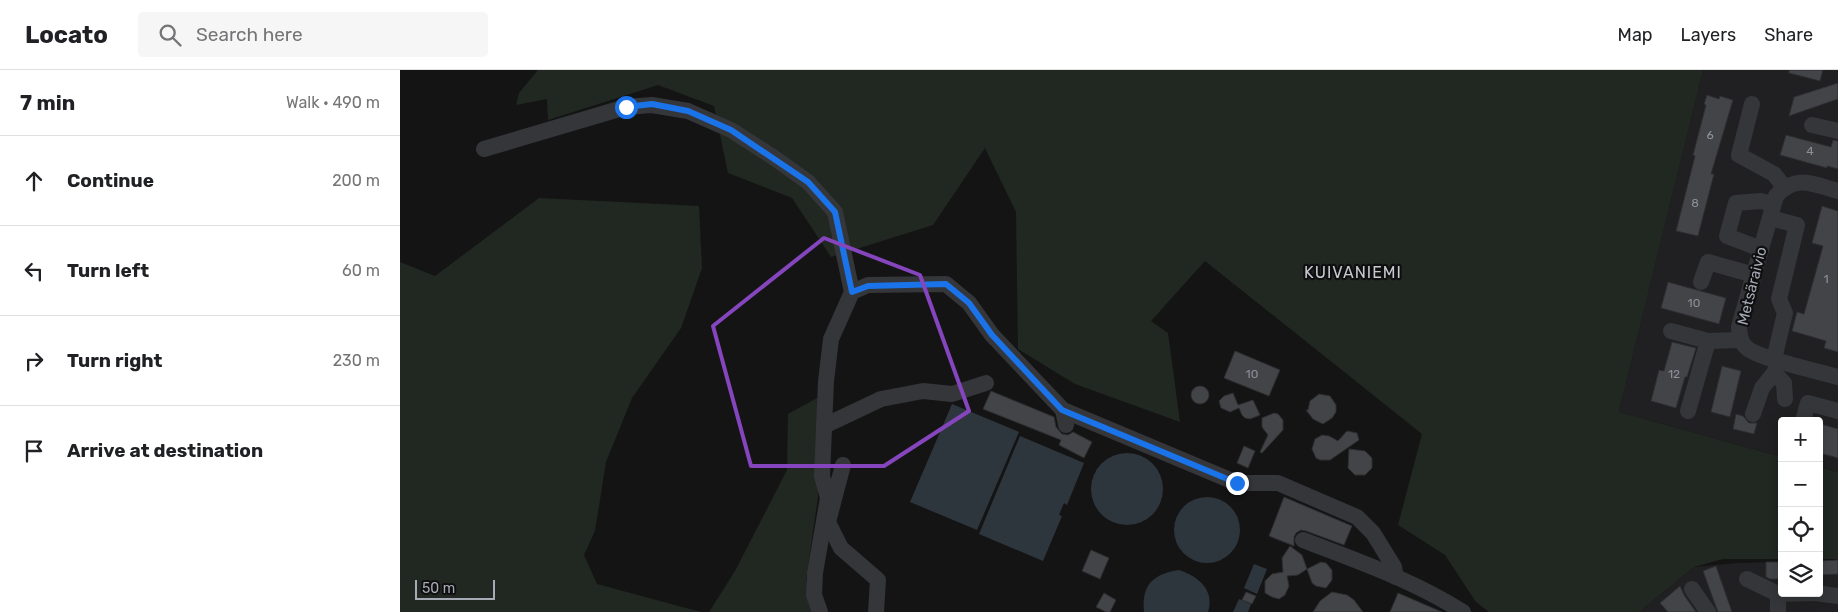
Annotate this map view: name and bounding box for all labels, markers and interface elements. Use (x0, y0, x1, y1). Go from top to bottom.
search box (138, 12, 488, 57)
text: Locato (25, 21, 108, 49)
icon: search (156, 21, 184, 49)
text: Search here (196, 23, 303, 46)
text: Map (1618, 24, 1653, 46)
text: Layers (1681, 24, 1736, 46)
text: Share (1764, 24, 1813, 46)
text: 7 min (20, 90, 75, 115)
text: Walk · 490 m (286, 93, 380, 112)
route start (615, 96, 638, 119)
house number: 6 (1706, 128, 1714, 142)
house number: 4 (1806, 144, 1814, 158)
icon: ahead (20, 167, 48, 195)
text: Continue (67, 169, 154, 192)
text: 200 m (332, 171, 380, 190)
house number: 8 (1691, 196, 1699, 210)
street label: Metsäraivio (1734, 245, 1770, 327)
icon: left (20, 257, 48, 285)
text: Turn left (67, 259, 149, 282)
text: 60 m (342, 261, 380, 280)
district label: KUIVANIEMI (1304, 263, 1402, 282)
house number: 1 (1823, 272, 1829, 286)
house number: 10 (1688, 296, 1700, 310)
icon: right (20, 347, 48, 375)
text: Turn right (67, 349, 162, 372)
text: 230 m (333, 351, 380, 370)
house number: 10 (1246, 367, 1258, 381)
house number: 12 (1668, 367, 1680, 381)
map controls (1778, 417, 1823, 597)
button: + (1778, 417, 1823, 462)
icon: arrive (20, 437, 48, 465)
text: Arrive at destination (67, 439, 263, 462)
button: − (1778, 462, 1823, 507)
route end (1226, 472, 1249, 495)
button: locate (1778, 507, 1823, 552)
button: layers (1778, 552, 1823, 597)
scale bar (415, 577, 495, 600)
text: 50 m (422, 580, 455, 597)

